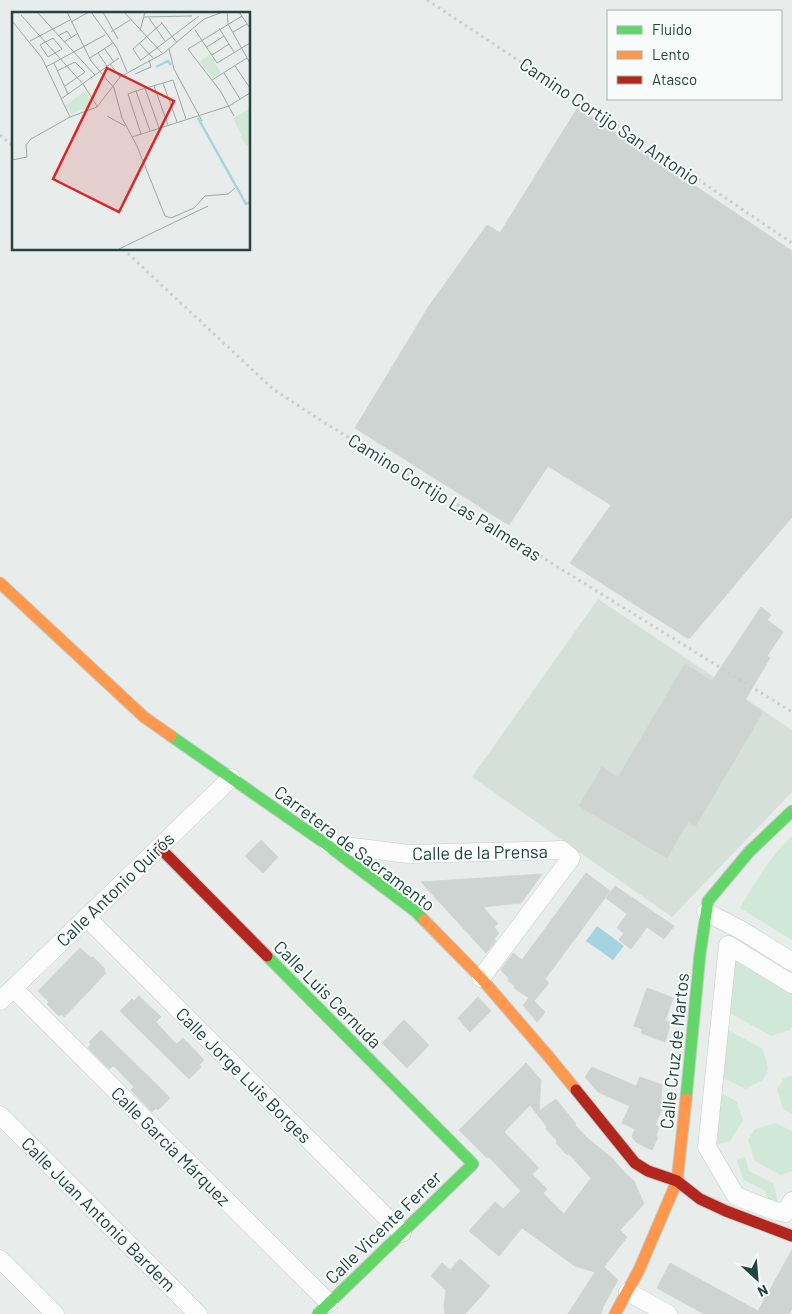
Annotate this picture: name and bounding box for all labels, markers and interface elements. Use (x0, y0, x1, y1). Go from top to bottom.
legend (607, 10, 782, 100)
inset map (12, 12, 250, 250)
text: Fluido (652, 20, 692, 38)
text: Lento (652, 45, 690, 63)
street label: Camino Cortijo San Antonio (516, 52, 704, 190)
text: Atasco (652, 70, 697, 88)
street label: Camino Cortijo Las Palmeras (344, 429, 546, 565)
street label: Carretera de Sacramento (270, 780, 440, 916)
street label: Calle Antonio Quirós (52, 827, 178, 951)
street label: Calle de la Prensa (412, 840, 548, 864)
street label: Calle Luis Cernuda (269, 935, 387, 1053)
street label: Calle Cruz de Martos (655, 972, 693, 1130)
street label: Calle Jorge Luis Borges (172, 1003, 316, 1147)
street label: Calle García Márquez (107, 1082, 235, 1210)
street label: Calle Juan Antonio Bardem (17, 1132, 181, 1296)
street label: Calle Vicente Ferrer (320, 1166, 446, 1288)
north arrow (732, 1254, 782, 1304)
text: N (755, 1281, 771, 1301)

